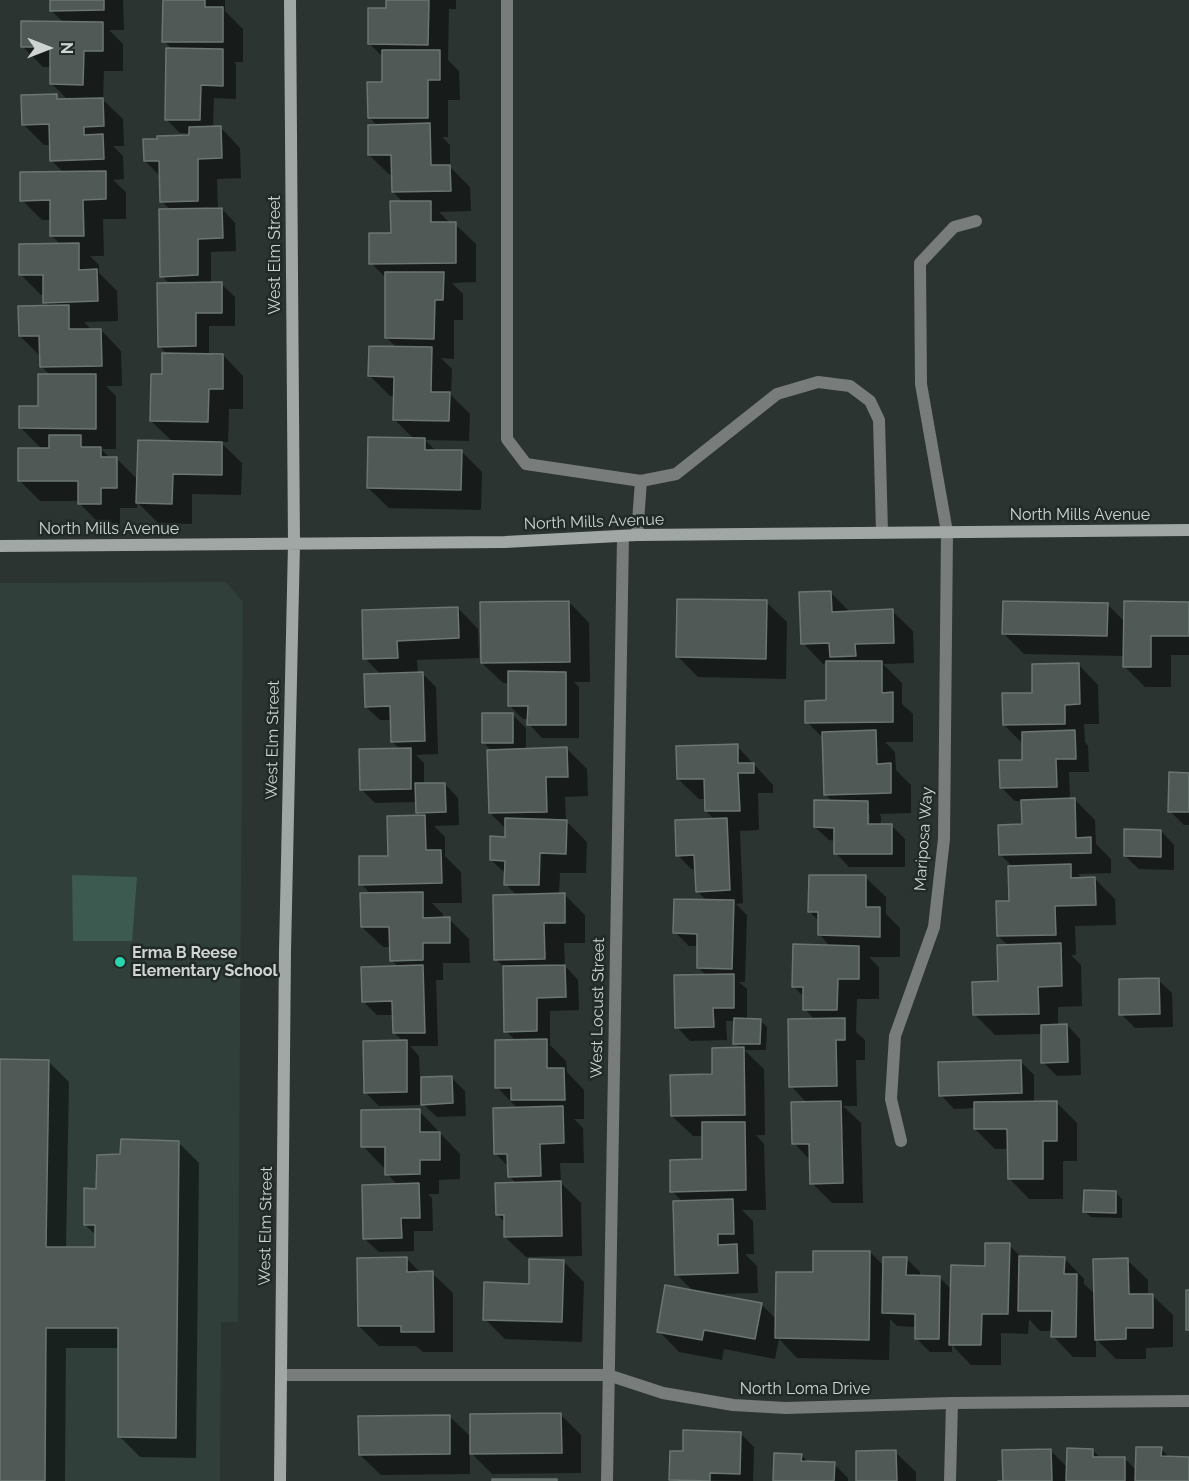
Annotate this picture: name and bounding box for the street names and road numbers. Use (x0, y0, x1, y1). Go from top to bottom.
street label: West Elm Street (265, 195, 285, 315)
street label: North Mills Avenue (1010, 505, 1150, 525)
street label: North Mills Avenue (524, 510, 664, 534)
street label: North Mills Avenue (39, 519, 179, 539)
street label: West Elm Street (262, 680, 284, 800)
street label: Mariposa Way (911, 786, 937, 892)
street label: West Locust Street (587, 937, 609, 1079)
street label: West Elm Street (255, 1166, 277, 1286)
street label: North Loma Drive (740, 1379, 870, 1399)

